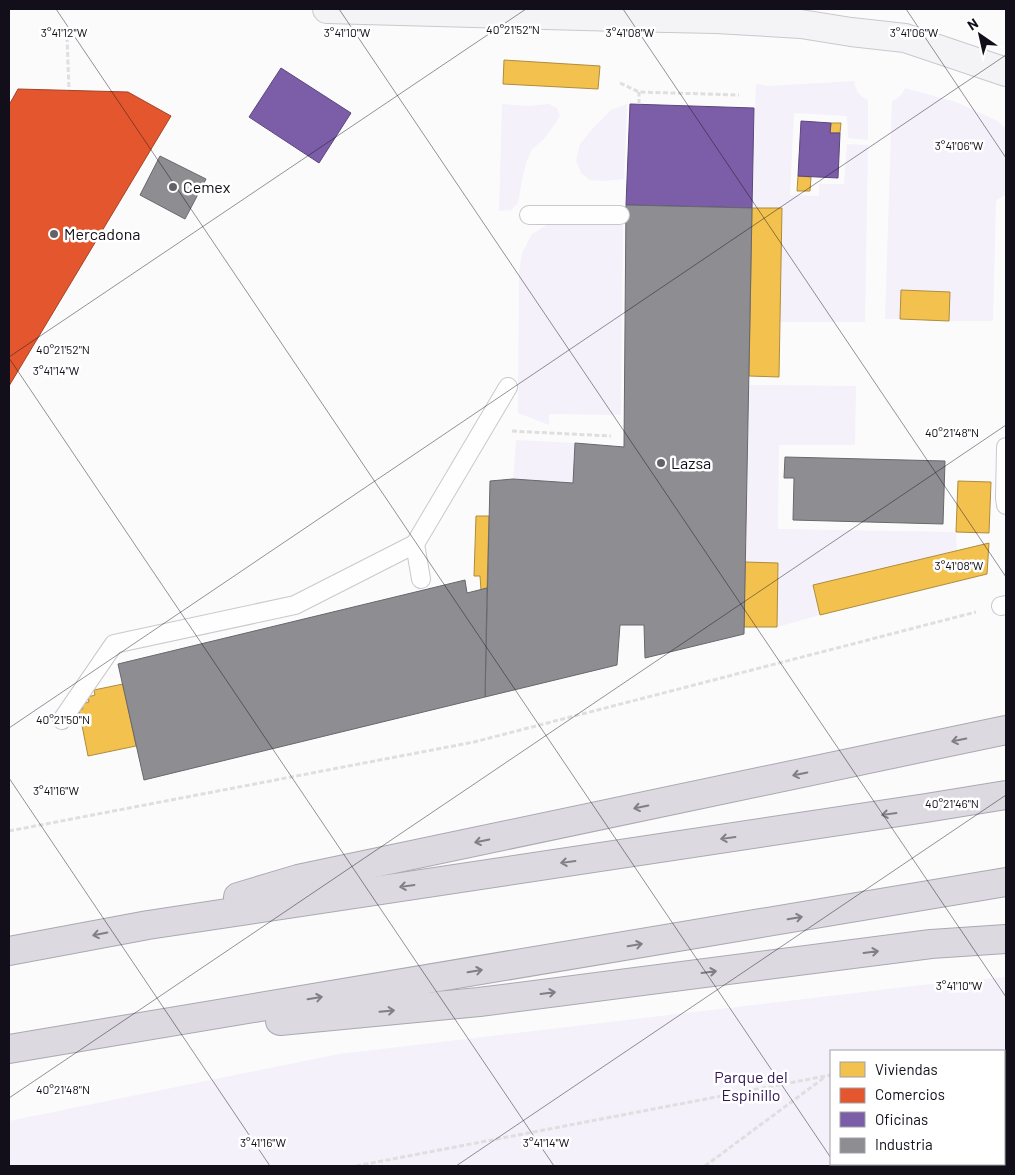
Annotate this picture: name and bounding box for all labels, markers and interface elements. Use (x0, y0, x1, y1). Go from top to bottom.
north arrow (955, 10, 1005, 60)
text: N (964, 14, 981, 33)
text: 40°21'52"N (486, 22, 540, 36)
text: 3°41'12"W (41, 25, 88, 39)
text: 3°41'10"W (324, 25, 371, 39)
text: 3°41'08"W (606, 25, 655, 39)
text: 3°41'06"W (890, 25, 939, 39)
text: 3°41'06"W (935, 138, 984, 152)
place label: Cemex (183, 177, 231, 196)
marker: Cemex (167, 181, 179, 193)
place label: Mercadona (64, 224, 140, 243)
marker: Mercadona (48, 228, 60, 240)
text: 40°21'52"N (36, 342, 90, 356)
text: 3°41'14"W (33, 363, 80, 377)
text: 40°21'48"N (925, 425, 979, 439)
place label: Lazsa (671, 453, 711, 472)
marker: Lazsa (655, 457, 667, 469)
text: 3°41'08"W (935, 558, 984, 572)
text: 40°21'50"N (36, 712, 90, 726)
one-way arrow (951, 736, 967, 746)
one-way arrow (792, 770, 808, 779)
text: 3°41'16"W (33, 783, 80, 797)
text: 40°21'46"N (925, 796, 979, 810)
one-way arrow (633, 803, 649, 812)
one-way arrow (881, 809, 897, 819)
one-way arrow (721, 833, 737, 843)
one-way arrow (474, 836, 490, 846)
one-way arrow (560, 857, 576, 867)
one-way arrow (399, 881, 415, 891)
one-way arrow (787, 913, 803, 923)
one-way arrow (93, 929, 109, 939)
one-way arrow (627, 940, 643, 950)
one-way arrow (862, 947, 878, 957)
one-way arrow (466, 966, 482, 976)
one-way arrow (701, 967, 717, 977)
text: 3°41'10"W (936, 978, 983, 992)
one-way arrow (540, 988, 556, 998)
one-way arrow (306, 993, 322, 1003)
one-way arrow (378, 1006, 394, 1015)
legend (830, 1050, 1005, 1165)
text: Viviendas (875, 1060, 938, 1078)
park label: Parque del Espinillo (714, 1067, 788, 1104)
text: 40°21'48"N (36, 1082, 90, 1096)
text: Comercios (875, 1085, 945, 1103)
text: Oficinas (875, 1110, 928, 1128)
text: 3°41'16"W (240, 1135, 287, 1149)
text: 3°41'14"W (523, 1135, 570, 1149)
text: Industria (875, 1135, 933, 1153)

